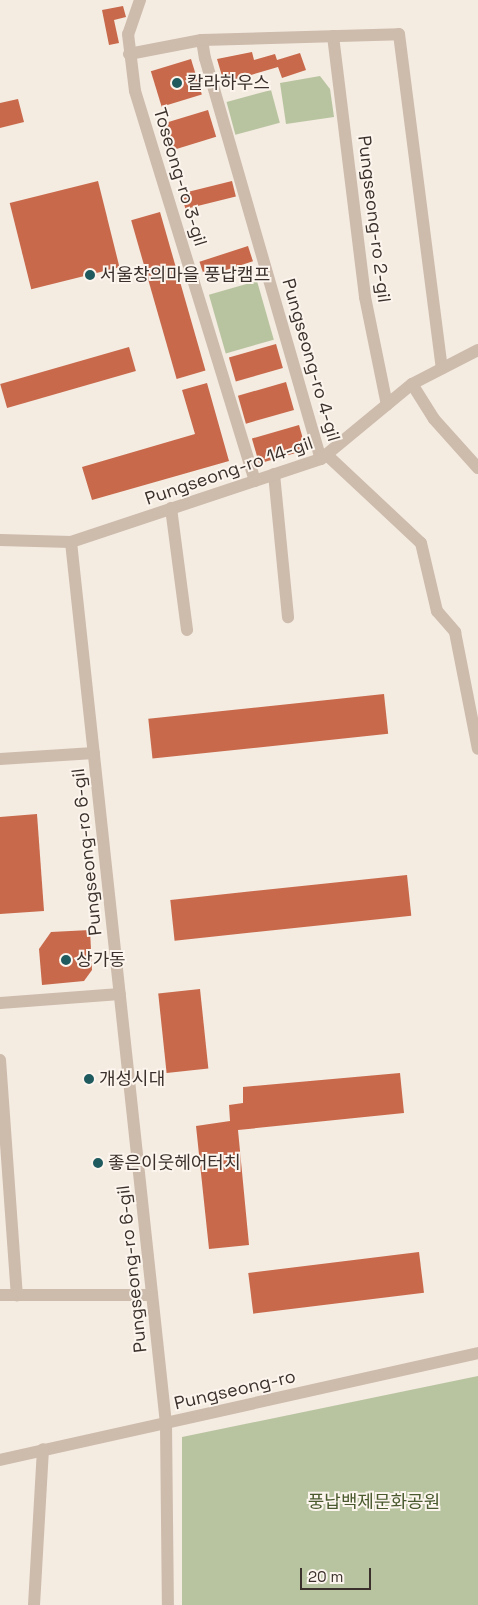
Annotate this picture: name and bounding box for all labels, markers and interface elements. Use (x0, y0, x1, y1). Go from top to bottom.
place label: 칼라하우스 (187, 72, 270, 94)
marker: 칼라하우스 (171, 77, 183, 89)
street label: Toseong-ro 3-gil (149, 105, 211, 249)
street label: Pungseong-ro 2-gil (353, 134, 395, 304)
place label: 서울창의마을 풍납캠프 (100, 264, 270, 286)
marker: 서울창의마을 풍납캠프 (84, 269, 96, 281)
street label: Pungseong-ro 4-gil (277, 276, 345, 444)
street label: Pungseong-ro 14-gil (142, 432, 316, 510)
street label: Pungseong-ro 6-gil (67, 767, 107, 937)
place label: 상가동 (76, 949, 126, 971)
marker: 상가동 (60, 954, 72, 966)
place label: 개성시대 (99, 1068, 165, 1090)
marker: 개성시대 (83, 1073, 95, 1085)
place label: 좋은이웃헤어터치 (108, 1152, 240, 1174)
marker: 좋은이웃헤어터치 (92, 1157, 104, 1169)
street label: Pungseong-ro 6-gil (112, 1184, 152, 1354)
street label: Pungseong-ro (172, 1366, 298, 1414)
park label: 풍납백제문화공원 (308, 1491, 440, 1513)
scale bar (303, 1558, 374, 1590)
text: 20 m (308, 1567, 343, 1586)

